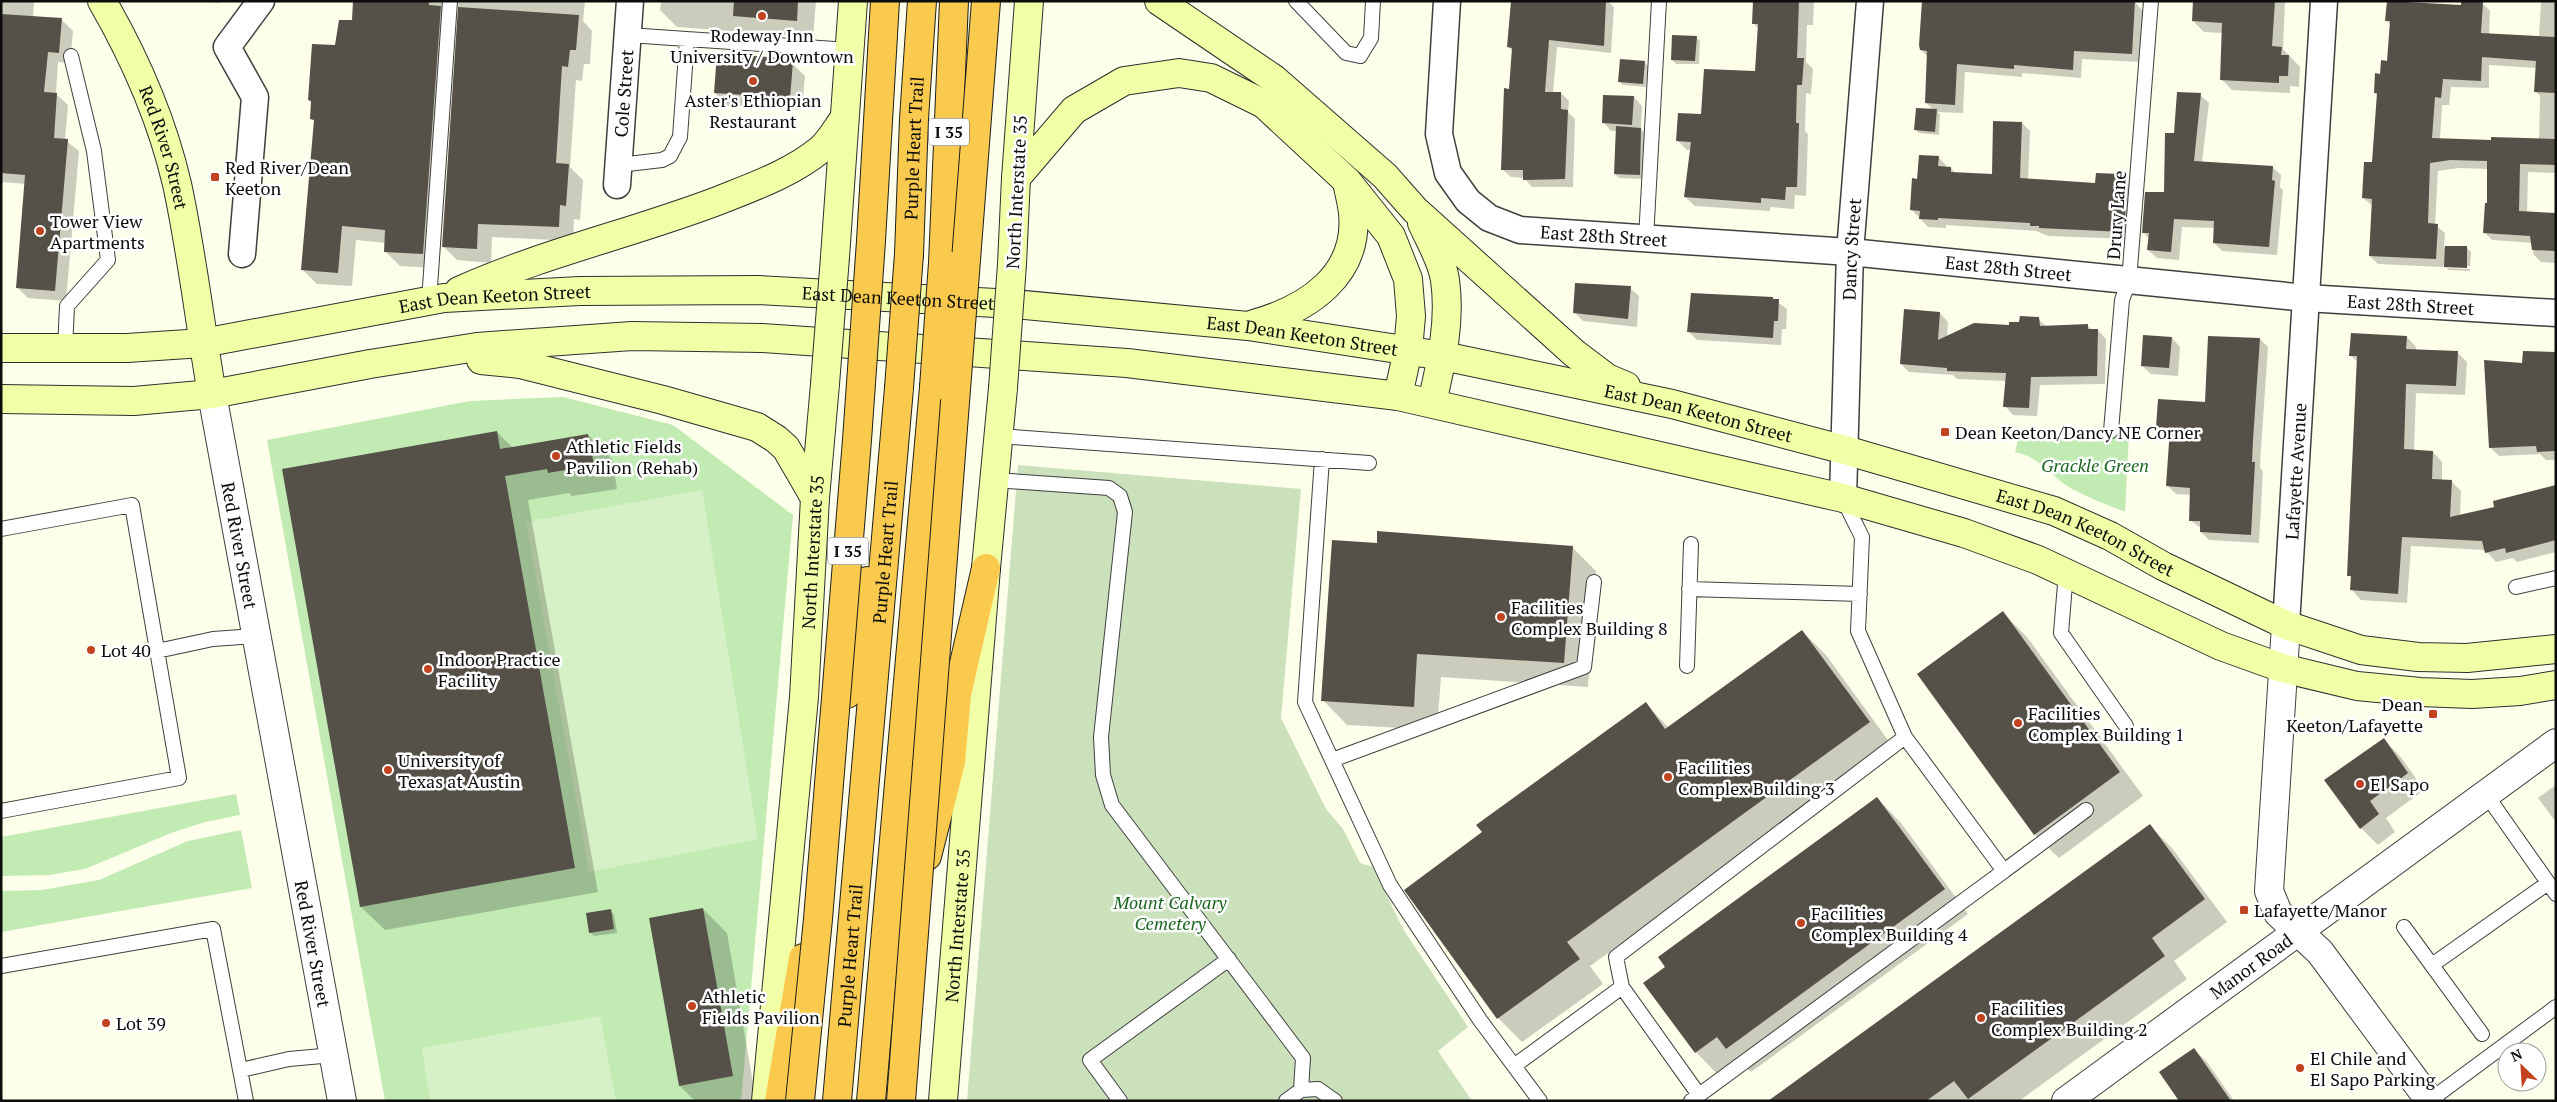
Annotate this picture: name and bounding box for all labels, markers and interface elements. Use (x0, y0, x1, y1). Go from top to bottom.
marker: Rodeway Inn University / Downtown (756, 10, 768, 22)
place label: Rodeway Inn University / Downtown (670, 23, 854, 68)
street label: Cole Street (608, 48, 639, 138)
marker: Aster's Ethiopian Restaurant (747, 75, 759, 87)
street label: Purple Heart Trail (898, 75, 929, 220)
street label: Red River Street (134, 82, 194, 212)
place label: Aster's Ethiopian Restaurant (685, 88, 822, 133)
street label: North Interstate 35 (1000, 114, 1032, 270)
road number: I 35 (929, 118, 969, 146)
place label: Red River/Dean Keeton (225, 155, 349, 200)
street label: Drury Lane (2101, 170, 2131, 260)
marker: Red River/Dean Keeton (209, 171, 221, 183)
street label: Dancy Street (1837, 197, 1866, 301)
place label: Tower View Apartments (50, 209, 145, 254)
street label: East 28th Street (1540, 219, 1669, 252)
marker: Tower View Apartments (34, 225, 46, 237)
street label: East 28th Street (1944, 250, 2073, 286)
street label: East Dean Keeton Street (397, 279, 591, 318)
street label: East Dean Keeton Street (801, 280, 996, 315)
street label: East 28th Street (2347, 288, 2475, 320)
street label: East Dean Keeton Street (1206, 310, 1400, 361)
street label: East Dean Keeton Street (1602, 378, 1796, 448)
street label: Lafayette Avenue (2279, 402, 2312, 541)
place label: Dean Keeton/Dancy NE Corner (1955, 420, 2201, 444)
marker: Dean Keeton/Dancy NE Corner (1939, 426, 1951, 438)
place label: Athletic Fields Pavilion (Rehab) (566, 434, 698, 479)
marker: Athletic Fields Pavilion (Rehab) (550, 450, 562, 462)
park label: Grackle Green (2041, 453, 2149, 477)
street label: North Interstate 35 (796, 474, 829, 630)
street label: Purple Heart Trail (867, 479, 903, 625)
street label: Red River Street (216, 480, 263, 611)
street label: East Dean Keeton Street (1994, 483, 2179, 582)
road number: I 35 (828, 538, 868, 564)
place label: Facilities Complex Building 8 (1511, 595, 1667, 640)
marker: Facilities Complex Building 8 (1495, 611, 1507, 623)
place label: Lot 40 (101, 638, 151, 662)
marker: Lot 40 (85, 644, 97, 656)
place label: Indoor Practice Facility (438, 647, 561, 692)
marker: Indoor Practice Facility (422, 663, 434, 675)
place label: Dean Keeton/Lafayette (2286, 692, 2423, 737)
place label: Facilities Complex Building 1 (2028, 701, 2184, 746)
marker: Dean Keeton/Lafayette (2427, 708, 2439, 720)
marker: Facilities Complex Building 1 (2012, 717, 2024, 729)
place label: University of Texas at Austin (398, 748, 521, 793)
place label: Facilities Complex Building 3 (1678, 755, 1834, 800)
marker: University of Texas at Austin (382, 764, 394, 776)
marker: Facilities Complex Building 3 (1662, 771, 1674, 783)
place label: El Sapo (2370, 772, 2429, 796)
marker: El Sapo (2354, 778, 2366, 790)
street label: North Interstate 35 (939, 848, 975, 1003)
street label: Red River Street (290, 878, 337, 1010)
street label: Purple Heart Trail (831, 883, 868, 1028)
park label: Mount Calvary Cemetery (1112, 890, 1227, 935)
place label: Lafayette/Manor (2254, 898, 2387, 922)
place label: Facilities Complex Building 4 (1811, 901, 1968, 946)
marker: Lafayette/Manor (2238, 904, 2250, 916)
marker: Facilities Complex Building 4 (1795, 917, 1807, 929)
street label: Manor Road (2205, 928, 2297, 1004)
place label: Athletic Fields Pavilion (702, 984, 820, 1029)
place label: Facilities Complex Building 2 (1991, 996, 2147, 1041)
marker: Athletic Fields Pavilion (686, 1000, 698, 1012)
place label: Lot 39 (116, 1011, 166, 1035)
marker: Facilities Complex Building 2 (1975, 1012, 1987, 1024)
marker: Lot 39 (100, 1017, 112, 1029)
north arrow (2497, 1042, 2547, 1092)
text: N (2507, 1044, 2525, 1066)
place label: El Chile and El Sapo Parking (2310, 1046, 2436, 1091)
marker: El Chile and El Sapo Parking (2294, 1062, 2306, 1074)

